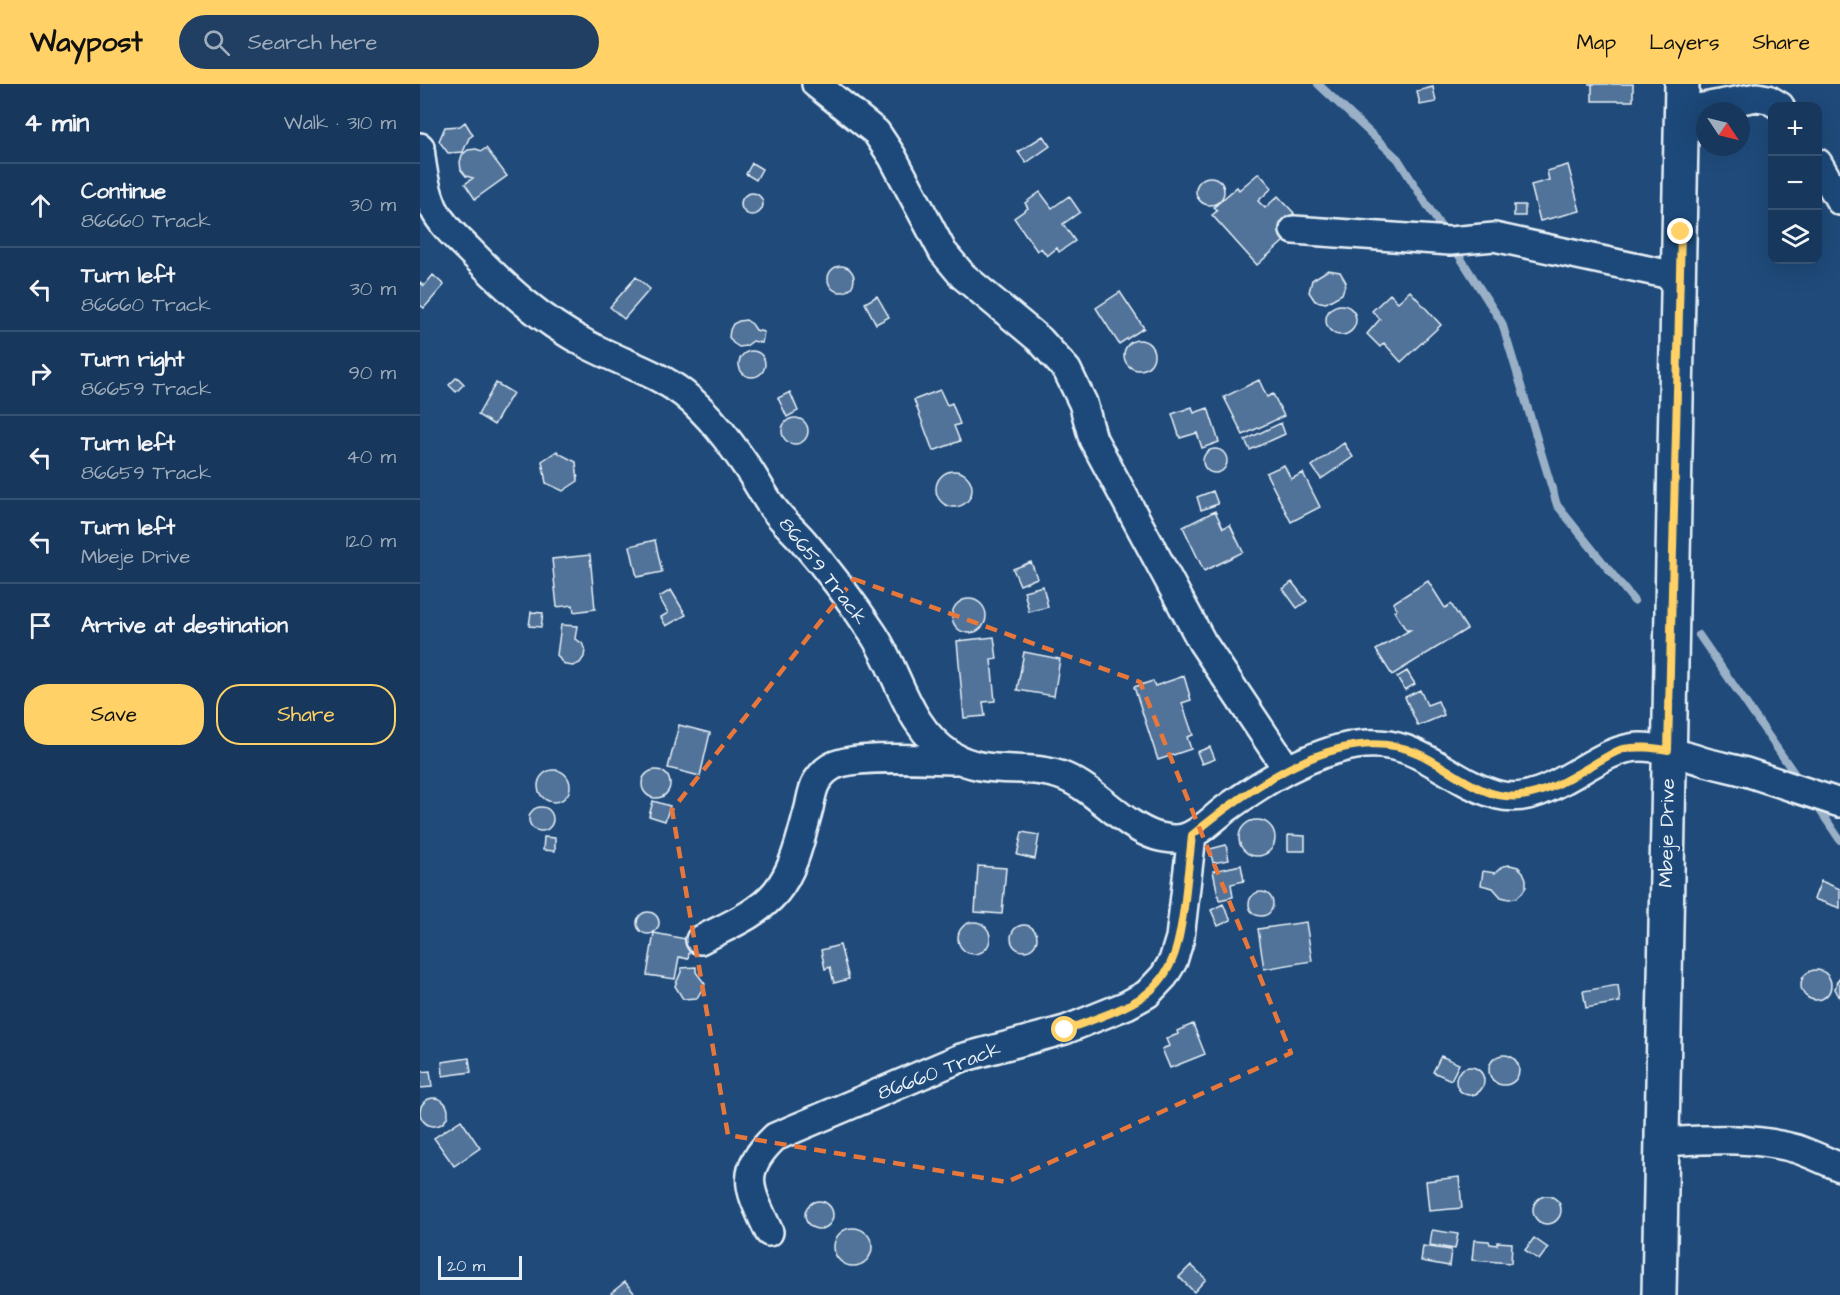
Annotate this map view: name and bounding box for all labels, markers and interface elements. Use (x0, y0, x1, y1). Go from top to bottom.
search box (179, 15, 599, 69)
text: Waypost (30, 23, 143, 62)
icon: search (200, 26, 233, 59)
text: Search here (248, 27, 378, 58)
text: Map (1576, 28, 1616, 57)
text: Layers (1649, 28, 1719, 57)
text: Share (1752, 28, 1810, 57)
north arrow (1696, 102, 1750, 156)
map controls (1768, 102, 1822, 264)
button: + (1768, 102, 1822, 156)
text: 4 min (24, 105, 89, 141)
text: Walk · 310 m (284, 109, 396, 137)
button: − (1768, 156, 1822, 210)
text: Continue (81, 176, 166, 207)
icon: ahead (24, 189, 57, 222)
text: 30 m (350, 191, 396, 219)
text: 86660 Track (81, 207, 211, 235)
button: layers (1768, 210, 1822, 264)
route end (1667, 218, 1693, 244)
text: Turn left (81, 260, 175, 291)
icon: left (24, 273, 57, 306)
text: 30 m (350, 275, 396, 303)
text: 86660 Track (81, 291, 211, 319)
text: Turn right (81, 344, 184, 375)
icon: right (24, 357, 57, 390)
text: 90 m (348, 359, 396, 387)
text: 86659 Track (81, 375, 211, 403)
text: Turn left (81, 428, 175, 459)
icon: left (24, 441, 57, 474)
text: 40 m (346, 443, 396, 471)
text: 86659 Track (81, 459, 211, 487)
street label: 86659 Track (772, 511, 874, 631)
text: Turn left (81, 512, 175, 543)
icon: left (24, 525, 57, 558)
text: 120 m (346, 527, 396, 555)
text: Mbeje Drive (81, 543, 190, 571)
icon: arrive (24, 609, 57, 642)
text: Arrive at destination (81, 610, 288, 641)
button: Save (24, 684, 204, 745)
button: Share (216, 684, 396, 745)
street label: Mbeje Drive (1652, 778, 1682, 888)
route start (1051, 1016, 1077, 1042)
street label: 86660 Track (873, 1035, 1005, 1107)
scale bar (438, 1253, 522, 1280)
text: 20 m (447, 1255, 485, 1277)

